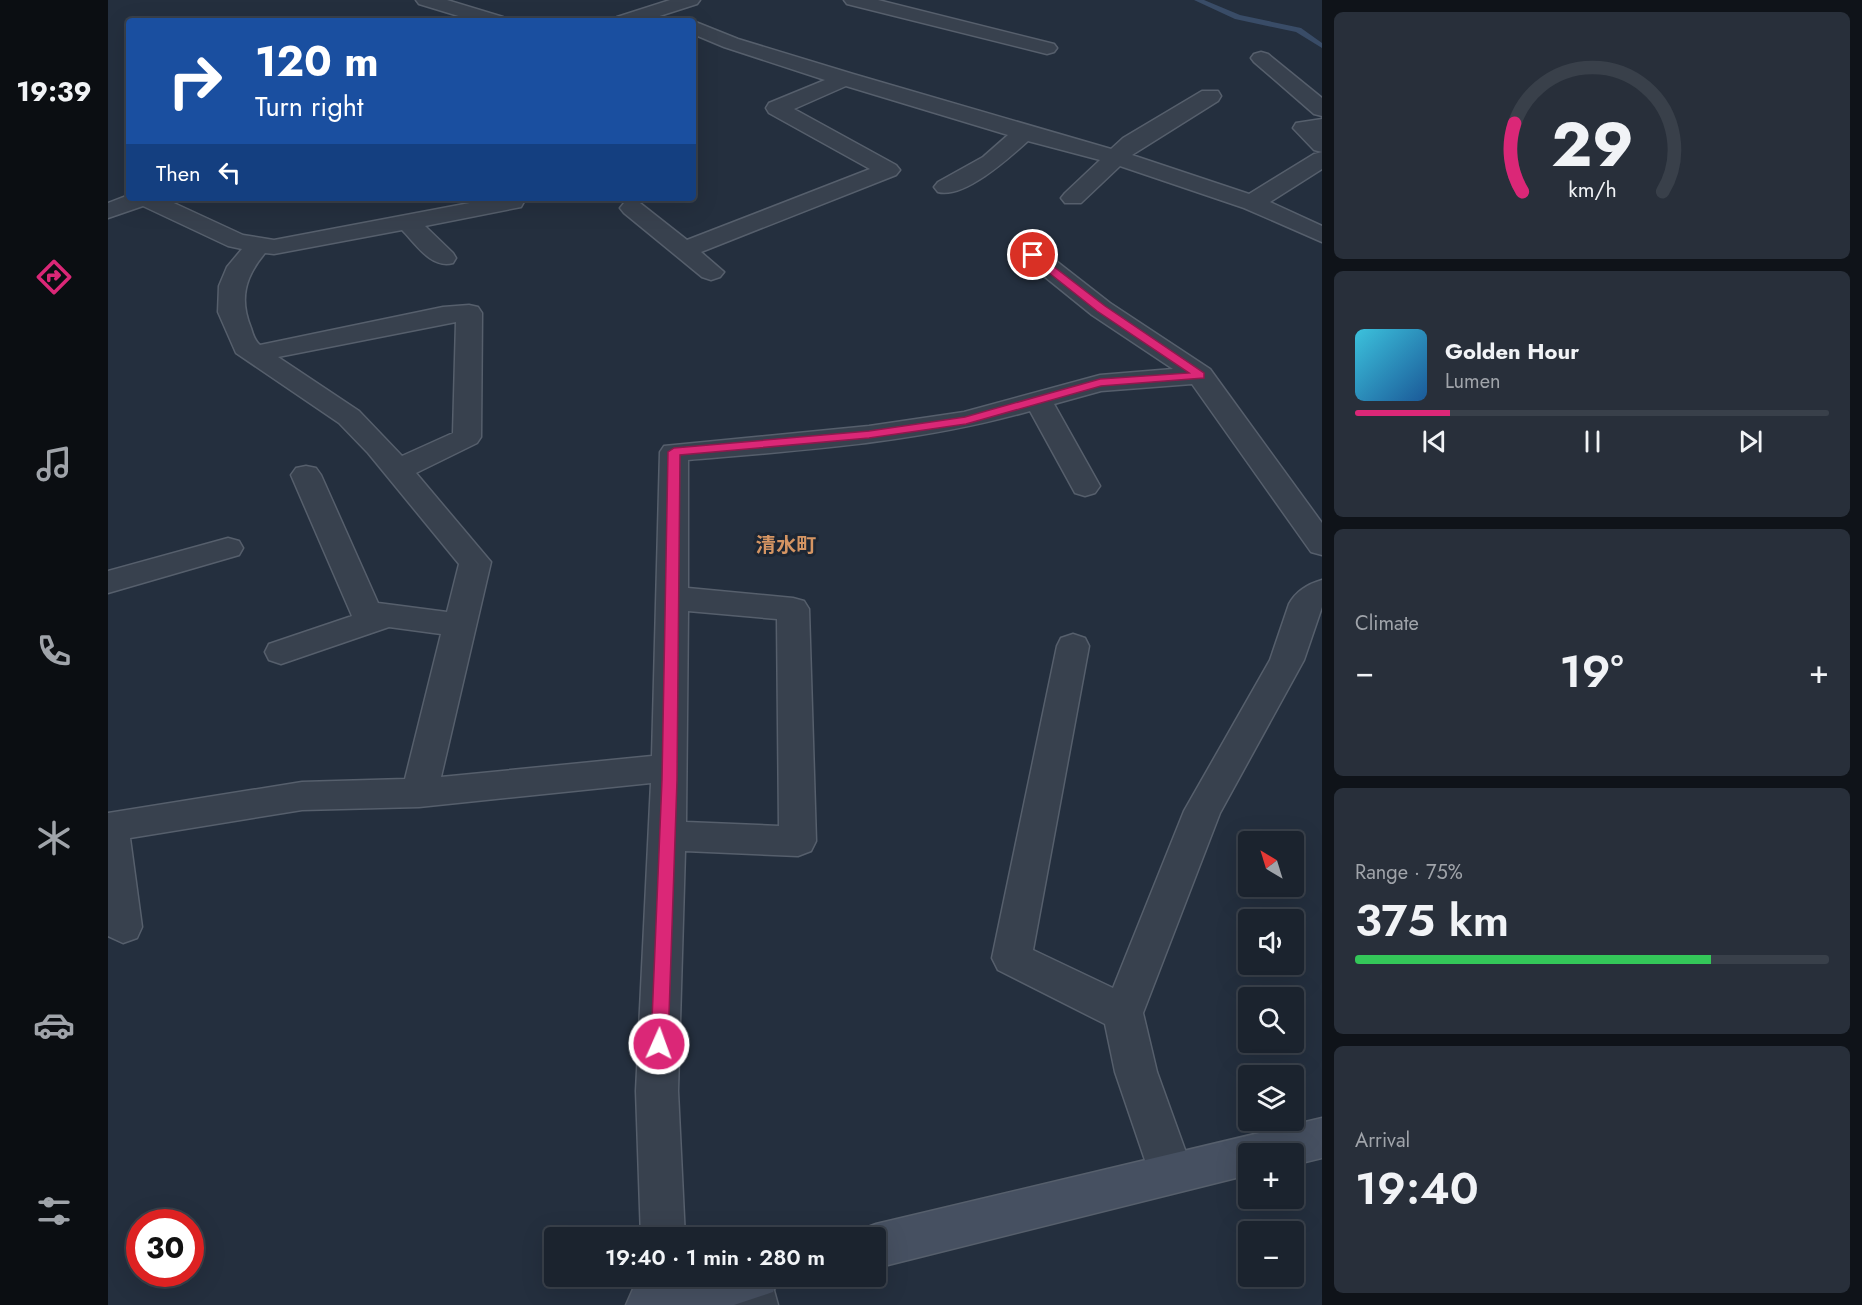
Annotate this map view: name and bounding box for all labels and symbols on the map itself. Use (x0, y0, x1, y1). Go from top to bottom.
pin (1007, 229, 1058, 280)
district label: 清水町 (756, 531, 816, 560)
north arrow (1238, 831, 1304, 897)
position arrow (627, 1012, 691, 1076)
speed limit sign: 30 (126, 1209, 204, 1287)

